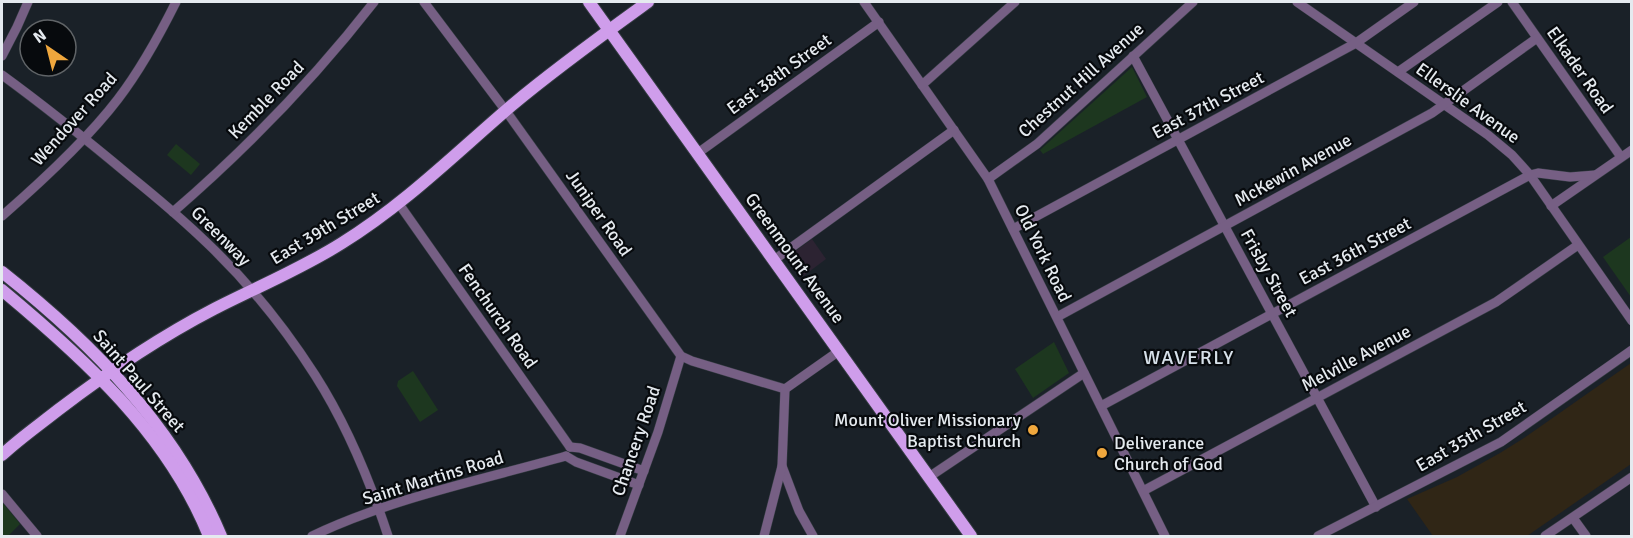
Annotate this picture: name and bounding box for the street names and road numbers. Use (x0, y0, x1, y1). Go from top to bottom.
street label: Chestnut Hill Avenue (1014, 18, 1148, 142)
street label: Elkader Road (1542, 22, 1618, 118)
street label: East 38th Street (722, 29, 836, 119)
street label: Kemble Road (223, 56, 309, 144)
street label: Ellerslie Avenue (1412, 58, 1524, 148)
street label: East 37th Street (1148, 66, 1268, 144)
street label: Wendover Road (26, 68, 122, 170)
street label: McKewin Avenue (1231, 129, 1355, 211)
street label: Juniper Road (561, 166, 637, 260)
street label: East 39th Street (266, 187, 384, 269)
street label: Greenmount Avenue (740, 189, 850, 327)
street label: Old York Road (1010, 201, 1076, 305)
street label: Greenway (187, 202, 256, 271)
street label: East 36th Street (1295, 212, 1415, 290)
street label: Frisby Street (1236, 225, 1302, 321)
street label: Fenchurch Road (454, 259, 542, 373)
street label: Melville Avenue (1297, 320, 1415, 396)
street label: Saint Paul Street (88, 325, 190, 437)
street label: Chancery Road (607, 383, 665, 499)
street label: East 35th Street (1412, 396, 1530, 476)
street label: Saint Martins Road (360, 446, 506, 510)

